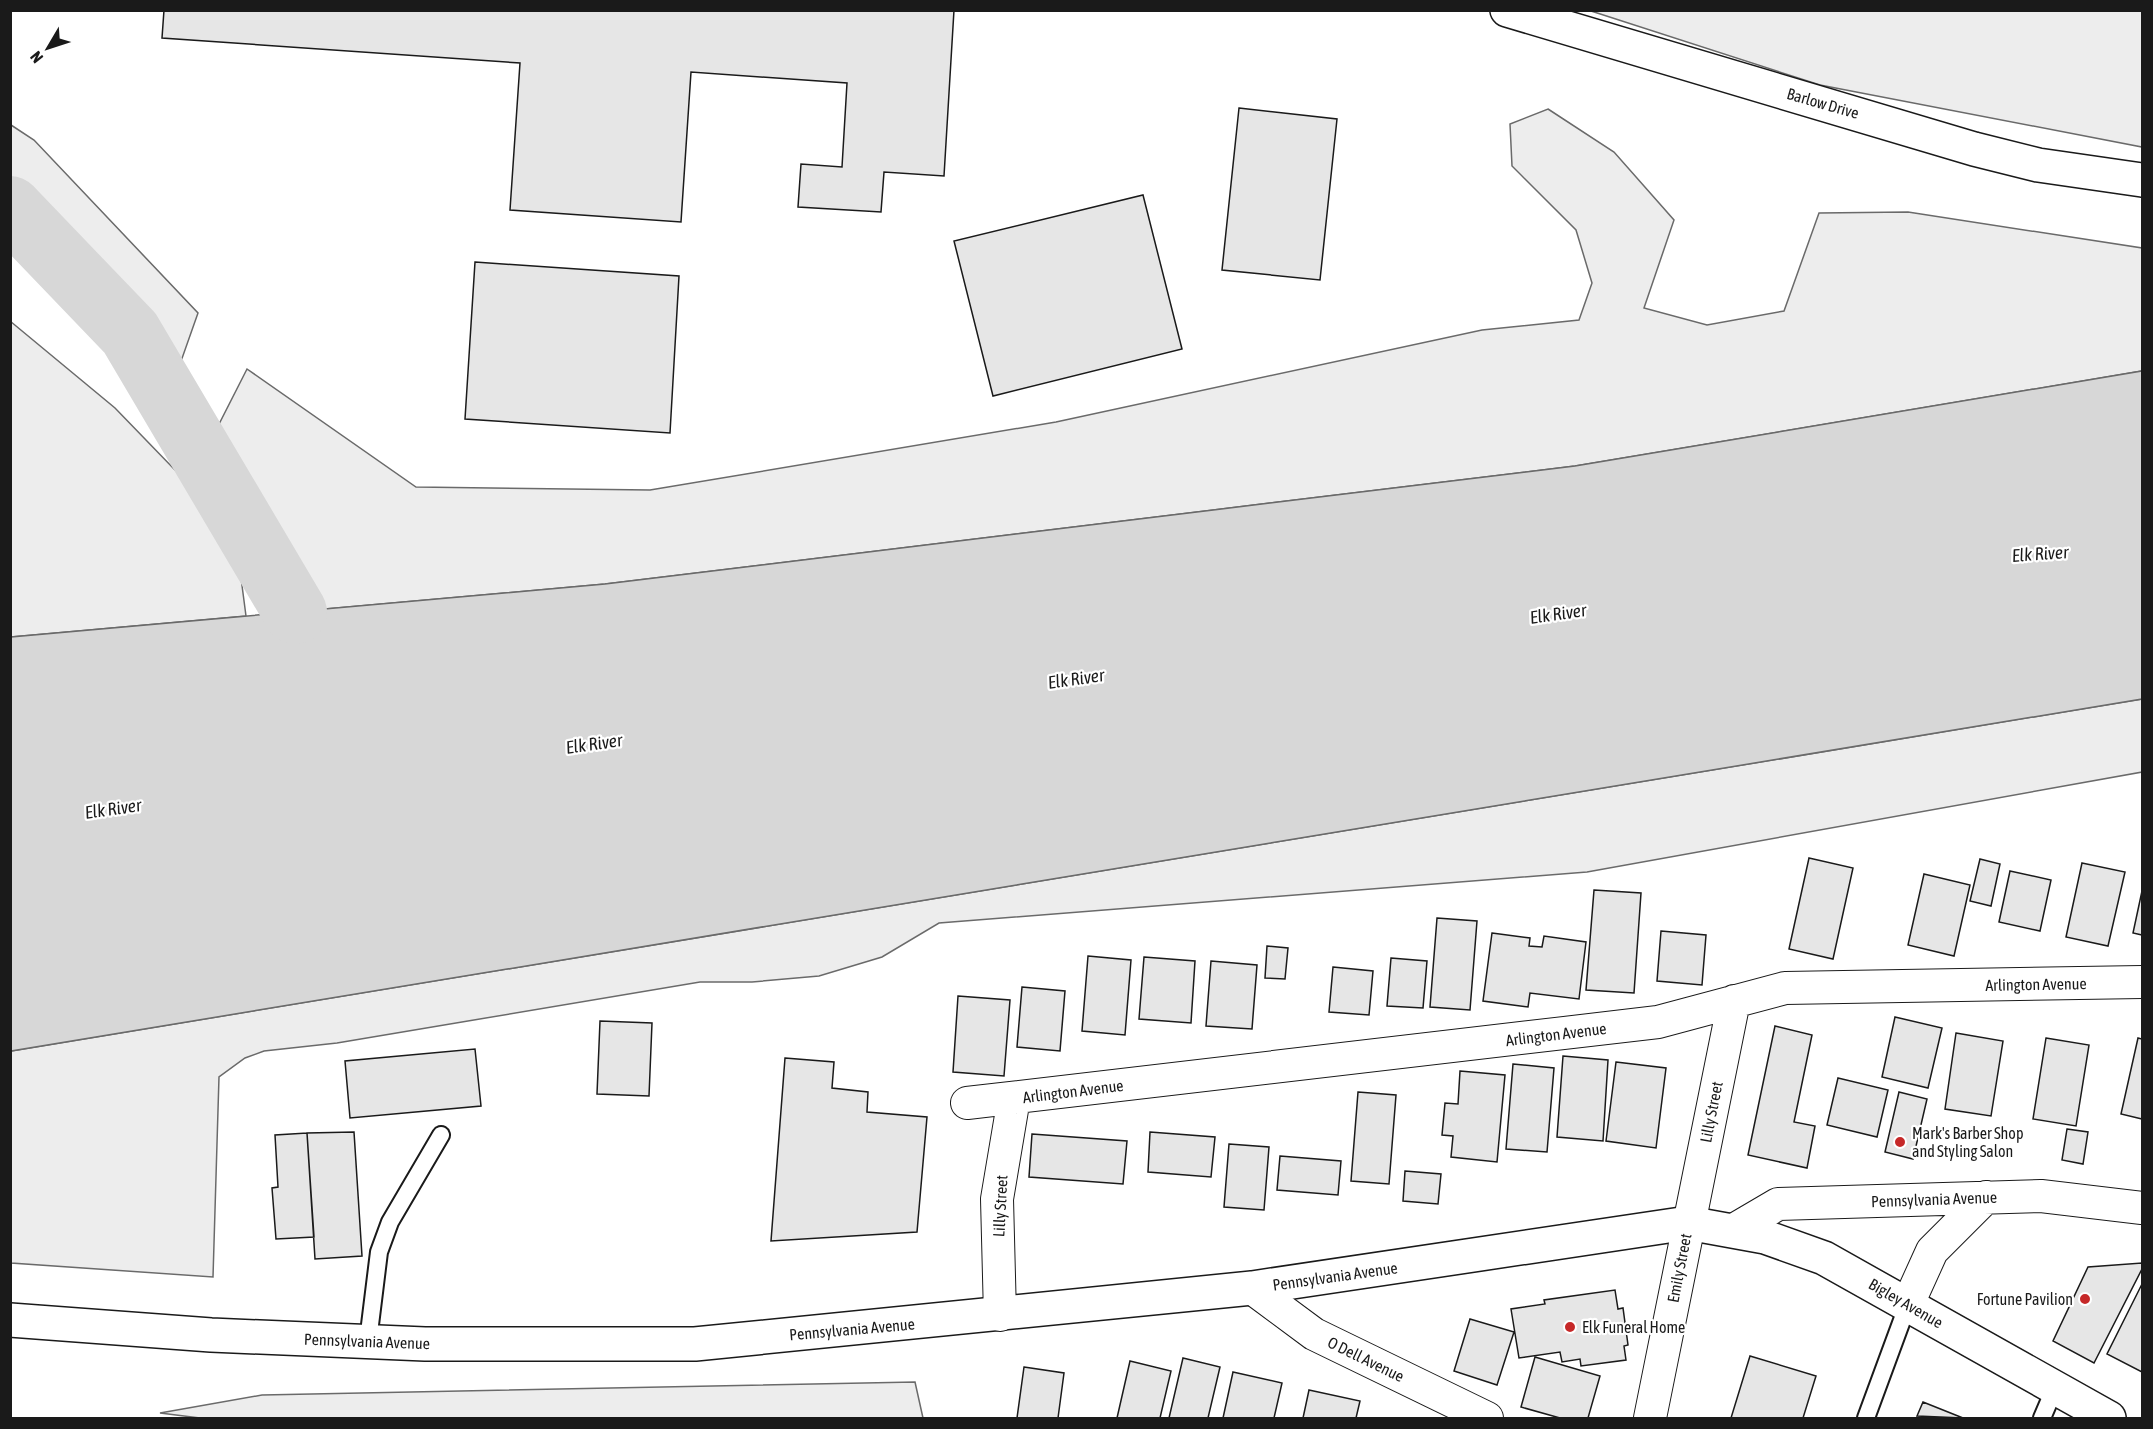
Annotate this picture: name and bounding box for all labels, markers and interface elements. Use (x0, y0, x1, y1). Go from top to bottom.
north arrow (18, 18, 78, 78)
text: N (26, 48, 46, 67)
street label: Barlow Drive (1785, 84, 1861, 122)
water label: Elk River (2011, 541, 2070, 566)
water label: Elk River (1528, 599, 1588, 628)
water label: Elk River (1046, 664, 1106, 693)
water label: Elk River (564, 729, 624, 758)
water label: Elk River (83, 794, 143, 823)
street label: Arlington Avenue (1985, 974, 2087, 995)
street label: Arlington Avenue (1505, 1019, 1608, 1050)
street label: Arlington Avenue (1022, 1076, 1125, 1107)
street label: Lilly Street (1696, 1079, 1727, 1144)
place label: Mark's Barber Shop and Styling Salon (1912, 1124, 2023, 1161)
marker: Mark's Barber Shop and Styling Salon (1893, 1135, 1907, 1149)
street label: Lilly Street (989, 1174, 1012, 1238)
street label: Pennsylvania Avenue (1871, 1188, 1997, 1211)
street label: Emily Street (1663, 1232, 1696, 1304)
street label: Pennsylvania Avenue (1271, 1258, 1399, 1295)
street label: Bigley Avenue (1865, 1275, 1946, 1332)
place label: Fortune Pavilion (1977, 1290, 2073, 1308)
marker: Fortune Pavilion (2078, 1292, 2092, 1306)
street label: Pennsylvania Avenue (788, 1315, 916, 1344)
place label: Elk Funeral Home (1582, 1318, 1685, 1336)
marker: Elk Funeral Home (1563, 1320, 1577, 1334)
street label: Pennsylvania Avenue (304, 1330, 430, 1353)
street label: O Dell Avenue (1325, 1333, 1407, 1385)

